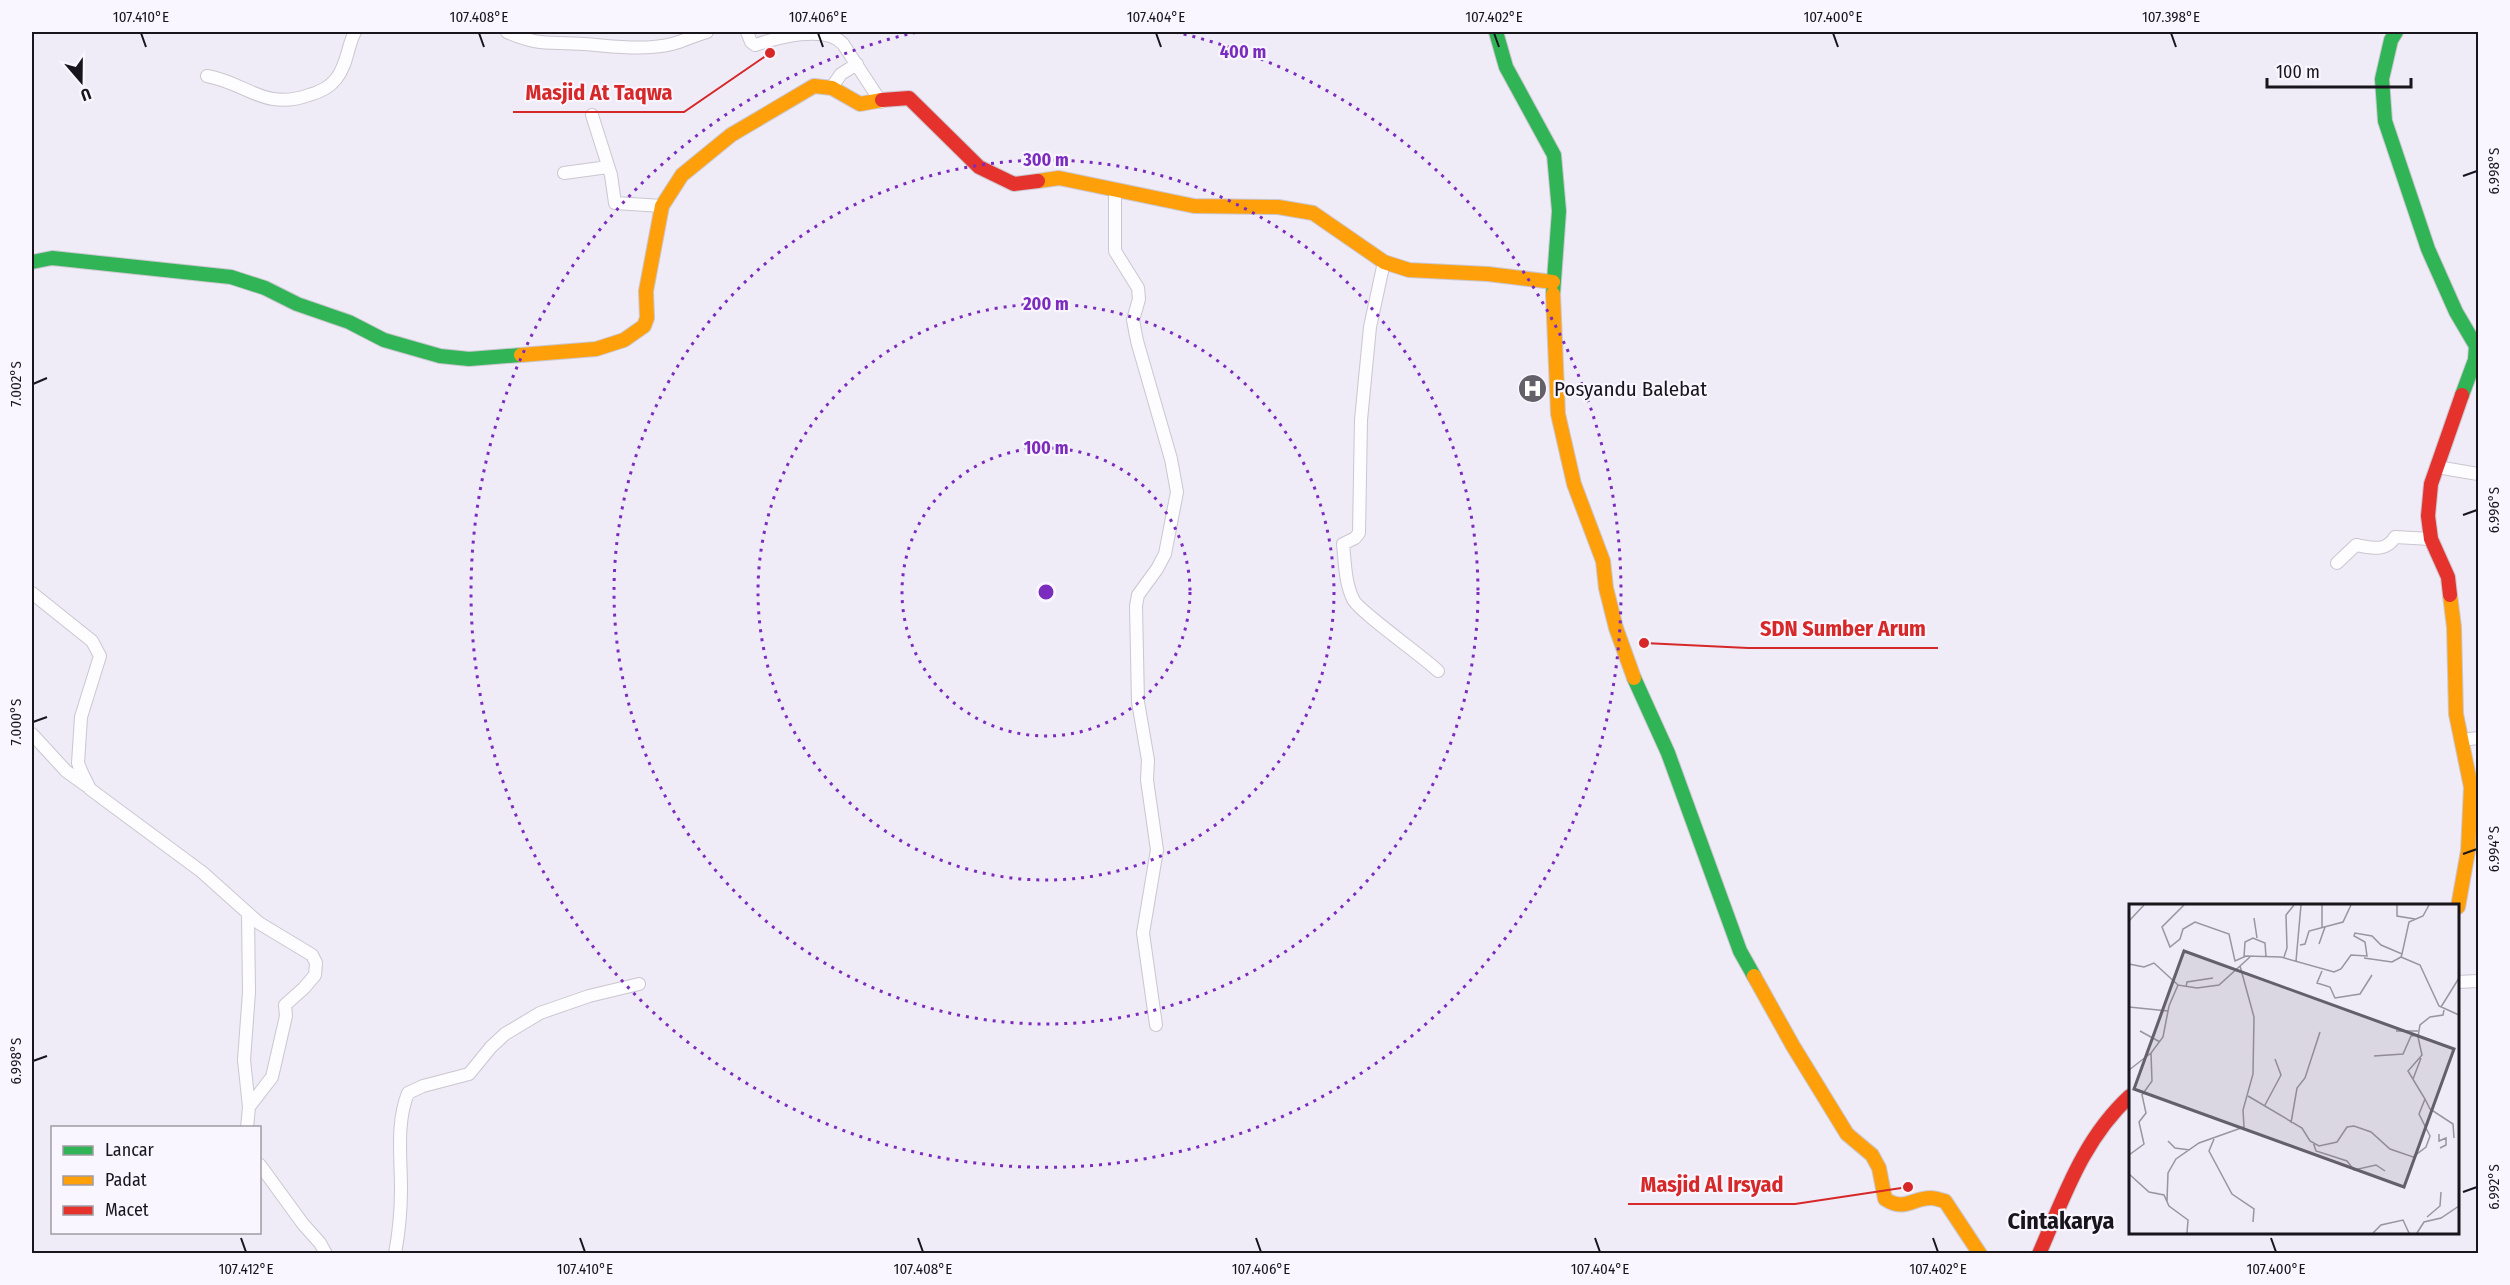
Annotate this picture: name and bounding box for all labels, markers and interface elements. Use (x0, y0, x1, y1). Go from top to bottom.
text: 107.410°E (113, 8, 169, 26)
text: 107.408°E (450, 8, 508, 26)
text: 107.406°E (789, 8, 847, 26)
text: 107.404°E (1127, 8, 1185, 26)
text: 107.402°E (1465, 8, 1523, 26)
text: 107.400°E (1803, 8, 1863, 26)
text: 107.398°E (2142, 8, 2200, 26)
text: 400 m (1220, 41, 1266, 63)
north arrow (51, 51, 111, 111)
scale bar (2267, 51, 2411, 89)
text: 100 m (2276, 61, 2320, 83)
callout: Masjid At Taqwa (513, 72, 684, 112)
text: Masjid At Taqwa (526, 79, 672, 106)
text: U (78, 84, 94, 105)
text: 6.998°S (2485, 148, 2503, 194)
text: 300 m (1022, 149, 1069, 171)
text: 200 m (1022, 293, 1069, 315)
text: 7.002°S (7, 361, 25, 407)
hospital icon: Posyandu Balebat (1517, 373, 1549, 405)
place label: Posyandu Balebat (1554, 376, 1707, 402)
text: 100 m (1024, 437, 1068, 459)
text: 6.996°S (2485, 487, 2503, 533)
centre of rings (1036, 582, 1056, 602)
callout: SDN Sumber Arum (1748, 608, 1938, 648)
text: SDN Sumber Arum (1760, 615, 1926, 642)
text: 7.000°S (7, 699, 25, 746)
text: 6.994°S (2485, 826, 2503, 872)
inset map (2129, 904, 2459, 1234)
text: 6.998°S (7, 1038, 25, 1084)
legend (51, 1126, 261, 1234)
text: Lancar (105, 1139, 154, 1161)
callout: Masjid Al Irsyad (1628, 1164, 1795, 1204)
text: 6.992°S (2485, 1164, 2503, 1210)
text: Padat (105, 1169, 147, 1191)
text: Masjid Al Irsyad (1641, 1171, 1783, 1198)
text: Macet (105, 1199, 149, 1221)
district label: Cintakarya (2008, 1207, 2115, 1235)
text: 107.412°E (218, 1260, 274, 1278)
text: 107.410°E (557, 1260, 613, 1278)
text: 107.408°E (894, 1260, 952, 1278)
text: 107.406°E (1232, 1260, 1290, 1278)
text: 107.404°E (1571, 1260, 1629, 1278)
text: 107.402°E (1909, 1260, 1967, 1278)
text: 107.400°E (2246, 1260, 2306, 1278)

